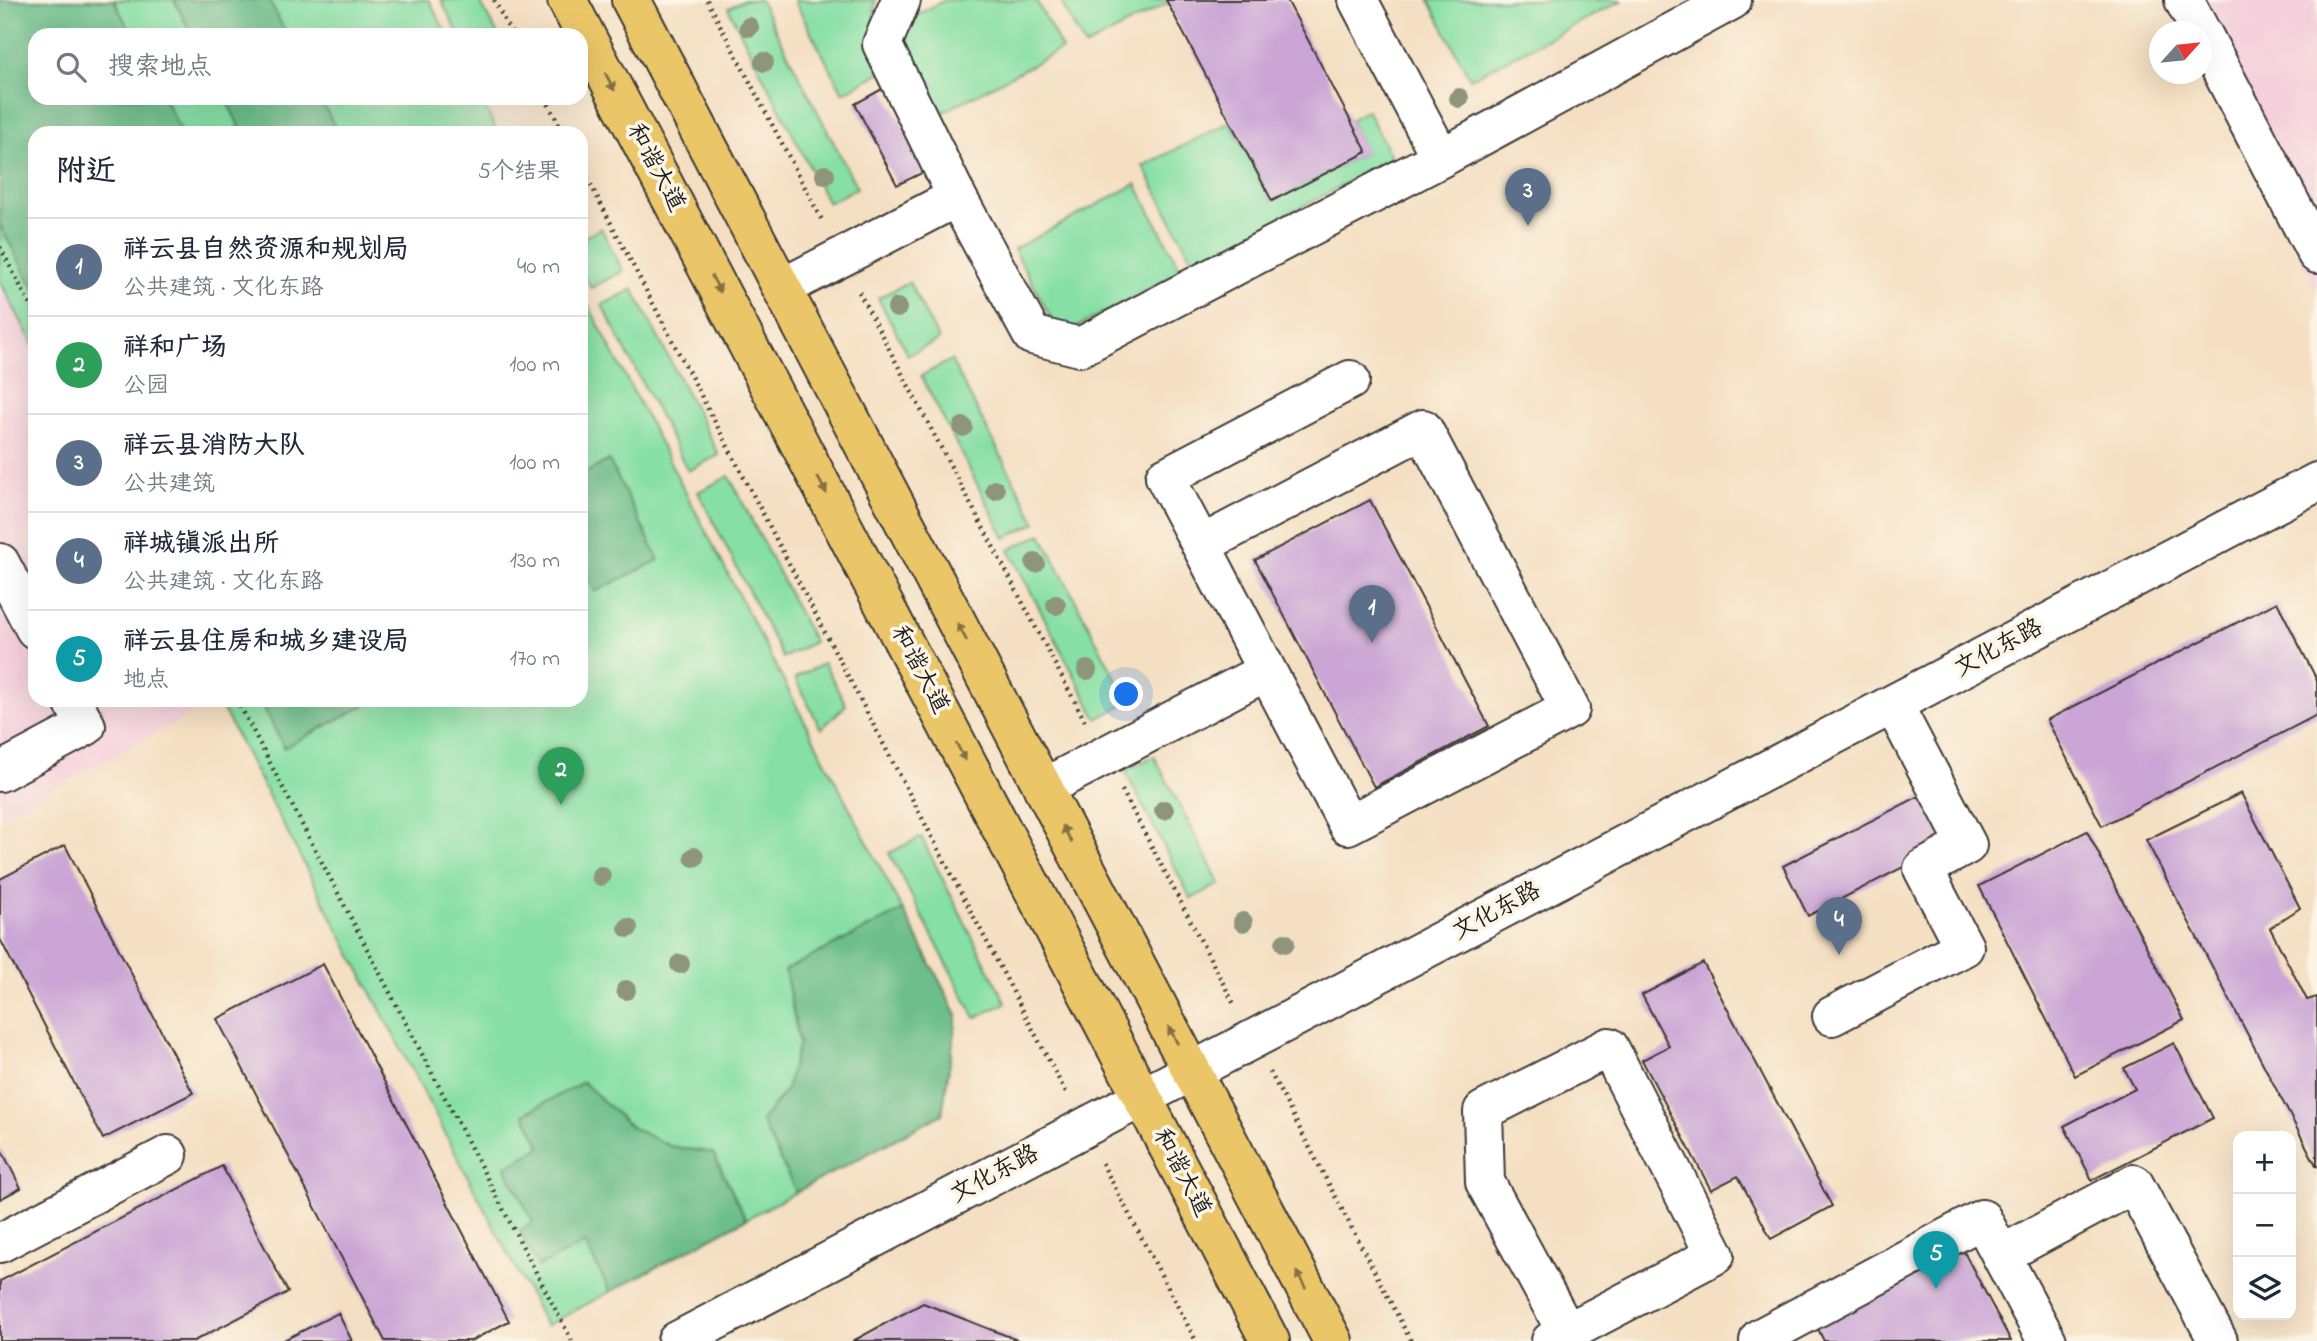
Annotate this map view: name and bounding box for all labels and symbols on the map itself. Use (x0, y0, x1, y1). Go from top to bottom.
north arrow (2149, 21, 2212, 84)
one-way arrow (605, 72, 616, 92)
street label: 和谐大道 (617, 117, 693, 219)
pin: 3 (1505, 168, 1551, 226)
one-way arrow (710, 274, 722, 294)
one-way arrow (816, 475, 827, 495)
pin: 1 (1349, 585, 1395, 643)
street label: 文化东路 (1948, 611, 2050, 687)
street label: 和谐大道 (881, 619, 957, 721)
one-way arrow (956, 623, 968, 642)
your location (1109, 677, 1143, 711)
one-way arrow (956, 742, 967, 762)
pin: 2 (538, 747, 584, 805)
one-way arrow (1062, 824, 1073, 844)
street label: 文化东路 (1446, 874, 1548, 950)
pin: 4 (1816, 897, 1862, 955)
one-way arrow (1167, 1026, 1179, 1045)
street label: 和谐大道 (1143, 1122, 1219, 1224)
street label: 文化东路 (944, 1137, 1046, 1213)
pin: 5 (1913, 1231, 1959, 1289)
one-way arrow (1295, 1271, 1307, 1290)

